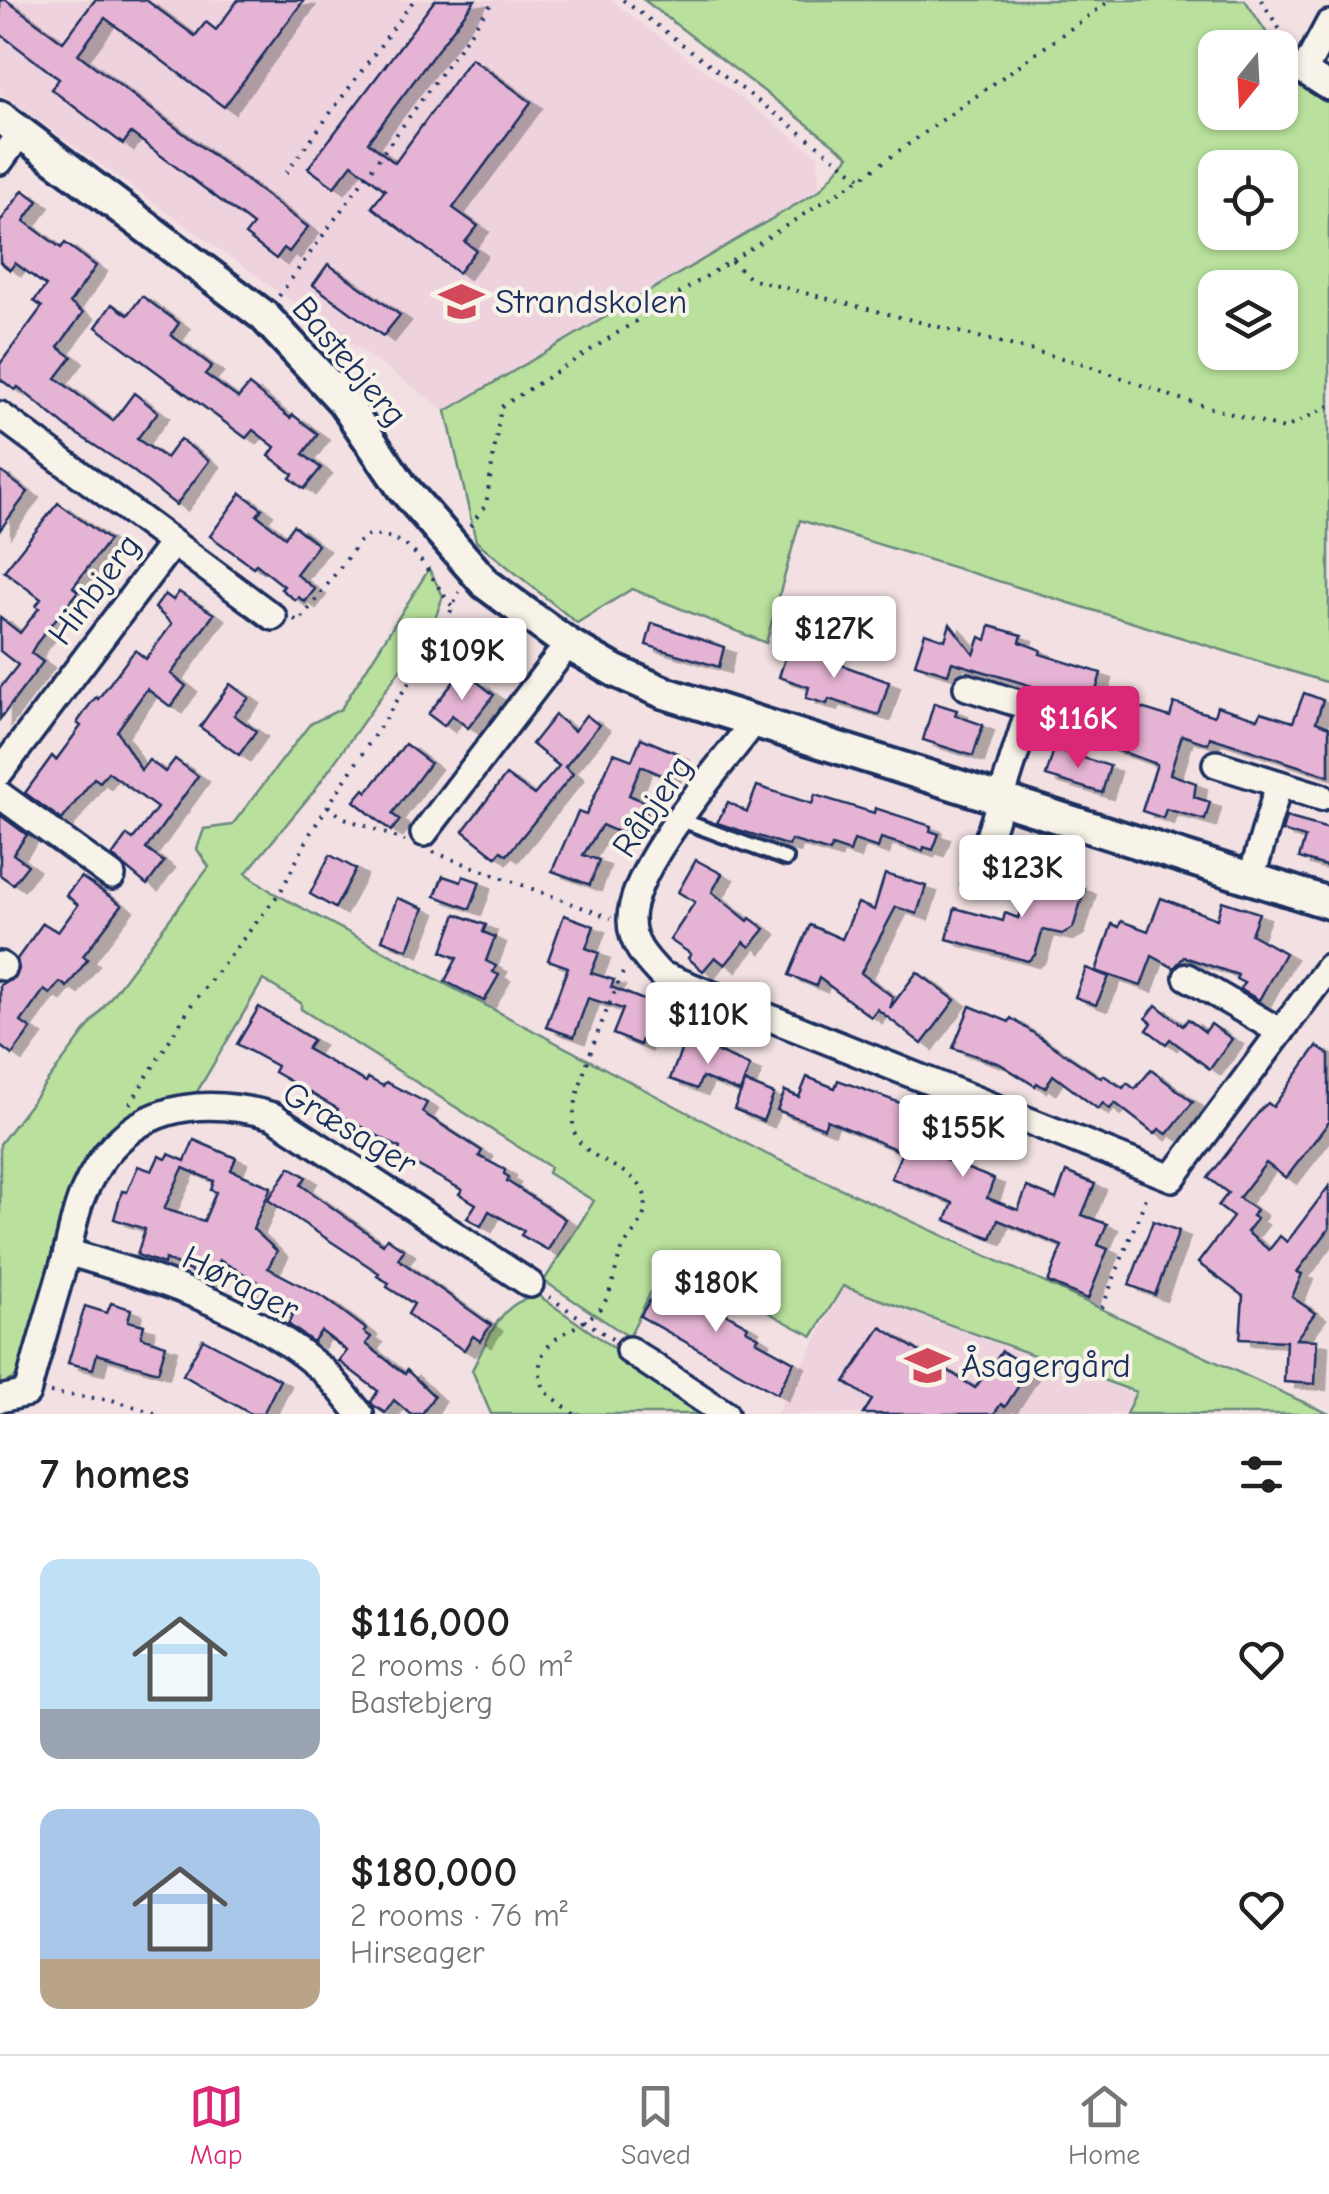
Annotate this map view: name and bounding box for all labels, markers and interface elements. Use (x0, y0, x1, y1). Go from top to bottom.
north arrow (1198, 30, 1298, 130)
map controls (1198, 30, 1298, 370)
button: locate (1198, 150, 1298, 250)
button: layers (1198, 270, 1298, 370)
school or university icon: Strandskolen (438, 277, 486, 325)
place label: Strandskolen (495, 281, 687, 322)
street label: Bastebjerg (284, 288, 416, 434)
street label: Hinbjerg (39, 526, 149, 653)
pin: $127K (764, 596, 904, 681)
text: $127K (794, 610, 874, 647)
pin: $109K (392, 618, 532, 703)
text: $109K (420, 632, 504, 669)
pin: $116K (1008, 686, 1148, 771)
text: $116K (1038, 700, 1118, 737)
street label: Råbjerg (603, 747, 701, 865)
pin: $123K (952, 835, 1092, 920)
text: $123K (981, 849, 1063, 886)
pin: $110K (638, 982, 778, 1067)
text: $110K (668, 996, 748, 1033)
street label: Græsager (275, 1072, 424, 1184)
pin: $155K (893, 1095, 1033, 1180)
text: $155K (921, 1109, 1005, 1146)
street label: Hørager (176, 1237, 306, 1330)
pin: $180K (646, 1250, 786, 1335)
text: $180K (674, 1264, 758, 1301)
school or university icon: Åsagergård (904, 1341, 952, 1389)
place label: Åsagergård (961, 1345, 1131, 1386)
icon: filters (1234, 1447, 1289, 1502)
text: 7 homes (40, 1450, 190, 1499)
text: $116,000 (350, 1598, 510, 1647)
icon: home (120, 1599, 240, 1719)
icon: heart (1234, 1632, 1289, 1687)
text: 2 rooms · 60 m² (350, 1647, 572, 1684)
text: Bastebjerg (350, 1684, 493, 1721)
text: $180,000 (350, 1848, 517, 1897)
icon: home (120, 1849, 240, 1969)
icon: heart (1234, 1882, 1289, 1937)
text: 2 rooms · 76 m² (350, 1897, 568, 1934)
text: Hirseager (350, 1934, 485, 1971)
tab: Map (189, 2079, 244, 2171)
tab: Saved (621, 2079, 691, 2171)
tab: Home (1068, 2079, 1140, 2171)

